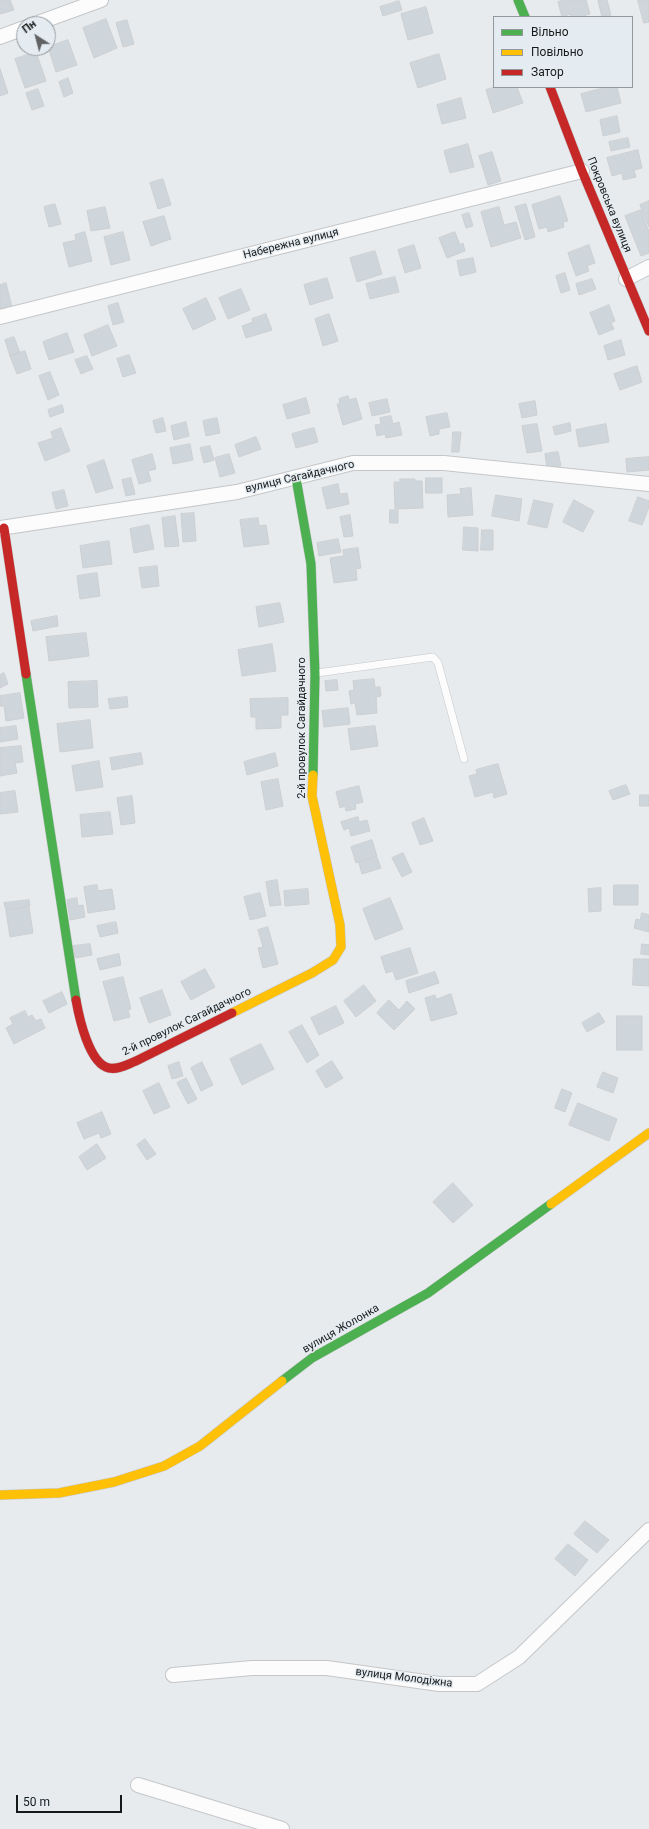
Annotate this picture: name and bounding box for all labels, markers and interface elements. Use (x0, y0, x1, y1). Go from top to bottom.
north arrow (16, 16, 56, 56)
legend (493, 16, 633, 88)
text: Пн (20, 17, 39, 36)
text: Вільно (531, 25, 569, 39)
text: Повільно (531, 45, 583, 59)
text: Затор (531, 65, 564, 79)
street label: Покровська вулиця (584, 155, 634, 255)
street label: Набережна вулиця (242, 226, 340, 262)
street label: вулиця Сагайдачного (244, 458, 356, 496)
street label: 2-й провулок Сагайдачного (295, 657, 309, 799)
street label: 2-й провулок Сагайдачного (120, 985, 254, 1059)
street label: вулиця Жолонка (300, 1302, 382, 1356)
street label: вулиця Молодіжна (355, 1666, 453, 1690)
scale bar (18, 1787, 124, 1813)
text: 50 m (23, 1795, 50, 1809)

